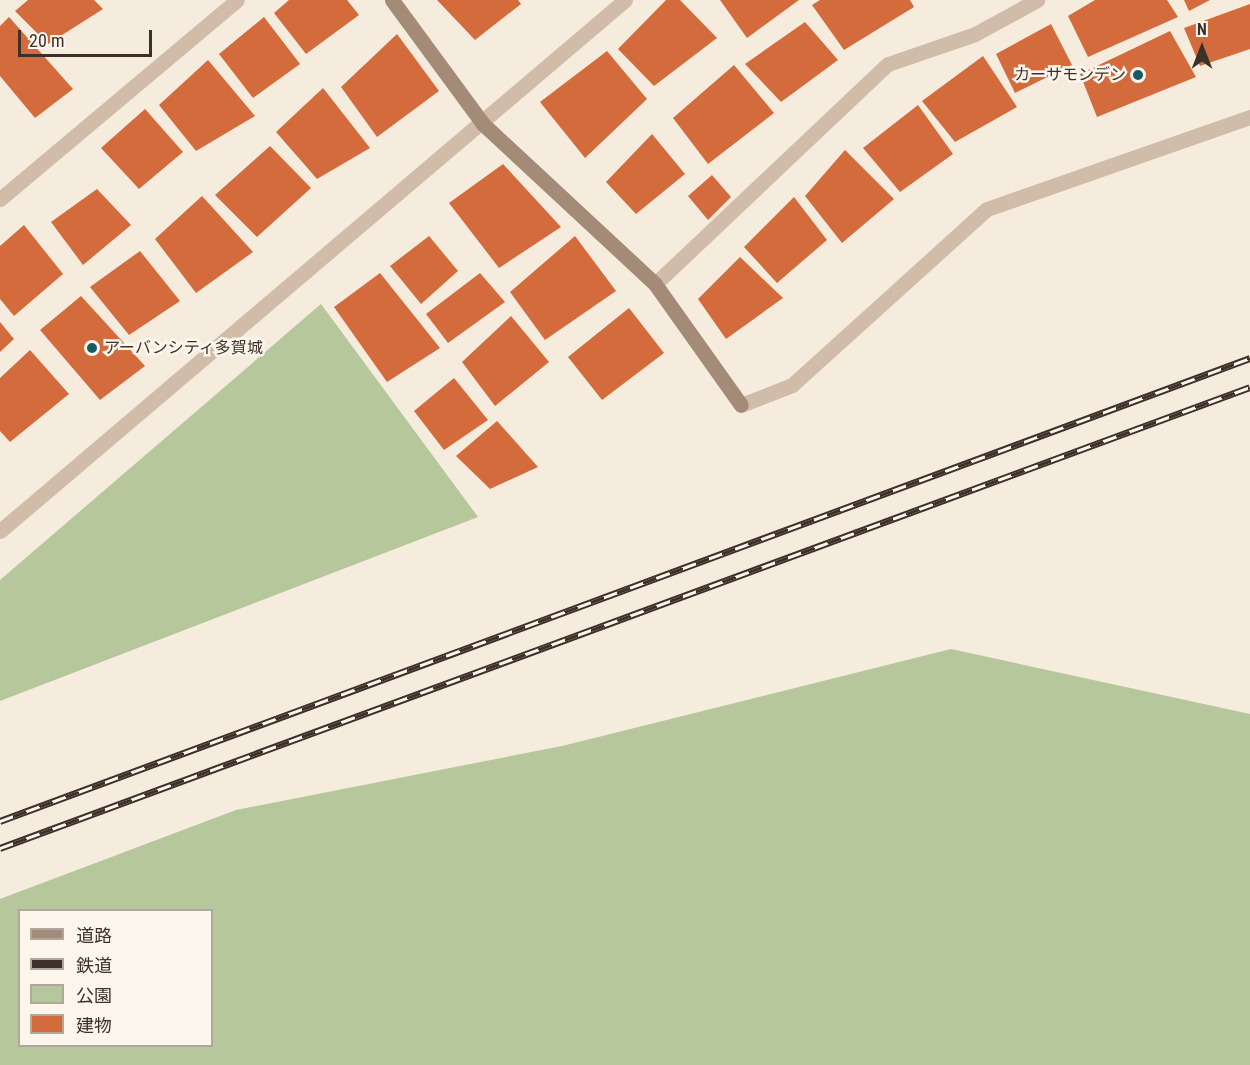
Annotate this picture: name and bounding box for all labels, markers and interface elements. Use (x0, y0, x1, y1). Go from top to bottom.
scale bar (21, 18, 154, 56)
north arrow (1172, 18, 1232, 78)
text: N (1197, 20, 1207, 39)
text: 20 m (29, 30, 64, 51)
place label: カーサモンデン (1014, 65, 1126, 85)
marker: カーサモンデン (1131, 68, 1145, 82)
place label: アーバンシティ多賀城 (104, 338, 263, 358)
marker: アーバンシティ多賀城 (85, 341, 99, 355)
legend (18, 909, 213, 1047)
text: 道路 (76, 925, 112, 946)
text: 鉄道 (76, 955, 112, 976)
text: 公園 (76, 985, 112, 1006)
text: 建物 (76, 1015, 112, 1036)

